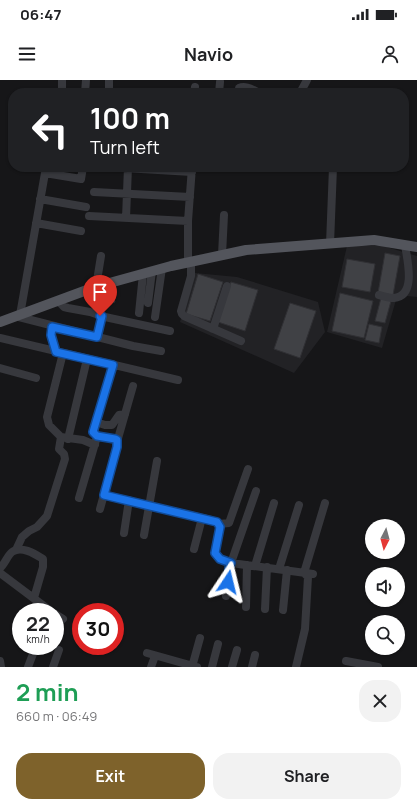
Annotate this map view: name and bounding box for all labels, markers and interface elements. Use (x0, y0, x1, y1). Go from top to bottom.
text: 06:47 (20, 4, 61, 25)
text: Navio (184, 42, 233, 66)
icon: menu (16, 43, 38, 65)
icon: person (379, 43, 401, 65)
text: 100 m (90, 99, 170, 137)
icon: left (24, 104, 76, 156)
text: Turn left (90, 135, 160, 159)
pin (83, 275, 117, 316)
icon: arrive (89, 281, 111, 303)
north arrow (365, 519, 405, 559)
map controls (365, 519, 405, 655)
position arrow (207, 561, 249, 603)
button: sound (365, 567, 405, 607)
speed limit sign: 30 (72, 603, 124, 655)
text: 22 (26, 610, 50, 637)
button: search (365, 615, 405, 655)
text: km/h (26, 632, 50, 646)
text: 2 min (16, 675, 78, 708)
button: close (359, 680, 401, 722)
text: 660 m · 06:49 (16, 707, 97, 725)
button: Exit (16, 753, 205, 799)
button: Share (213, 753, 401, 799)

